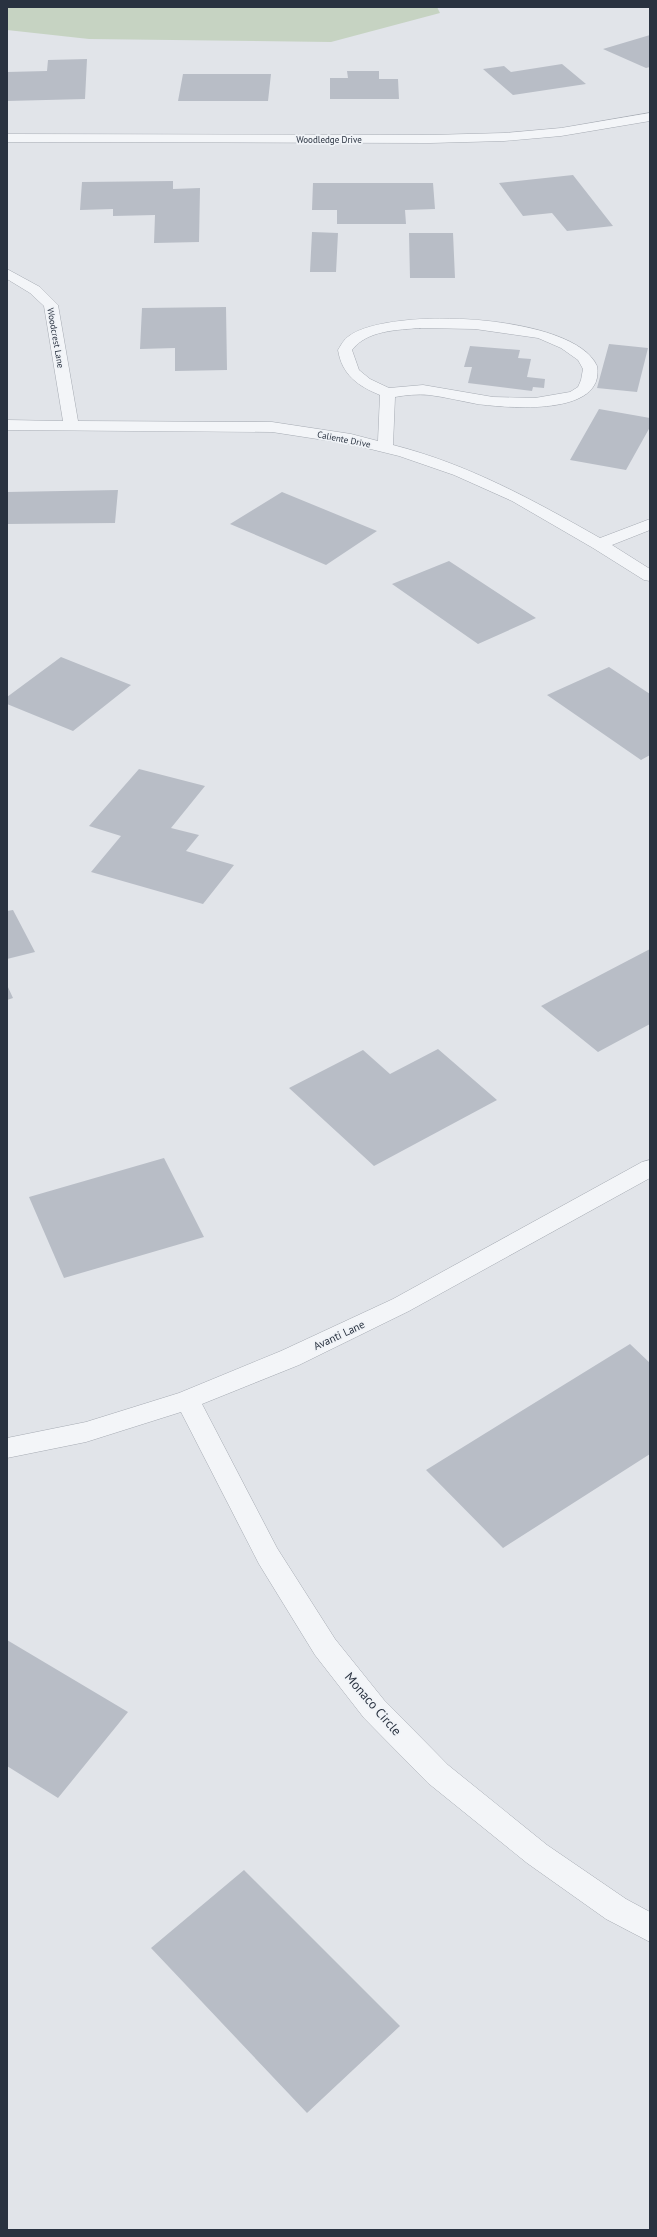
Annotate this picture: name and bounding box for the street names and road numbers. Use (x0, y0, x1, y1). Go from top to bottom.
street label: Woodledge Drive (296, 134, 362, 145)
street label: Woodcrest Lane (45, 307, 67, 369)
street label: Caliente Drive (316, 428, 372, 450)
street label: Avanti Lane (311, 1317, 367, 1353)
street label: Monaco Circle (341, 1669, 405, 1739)

